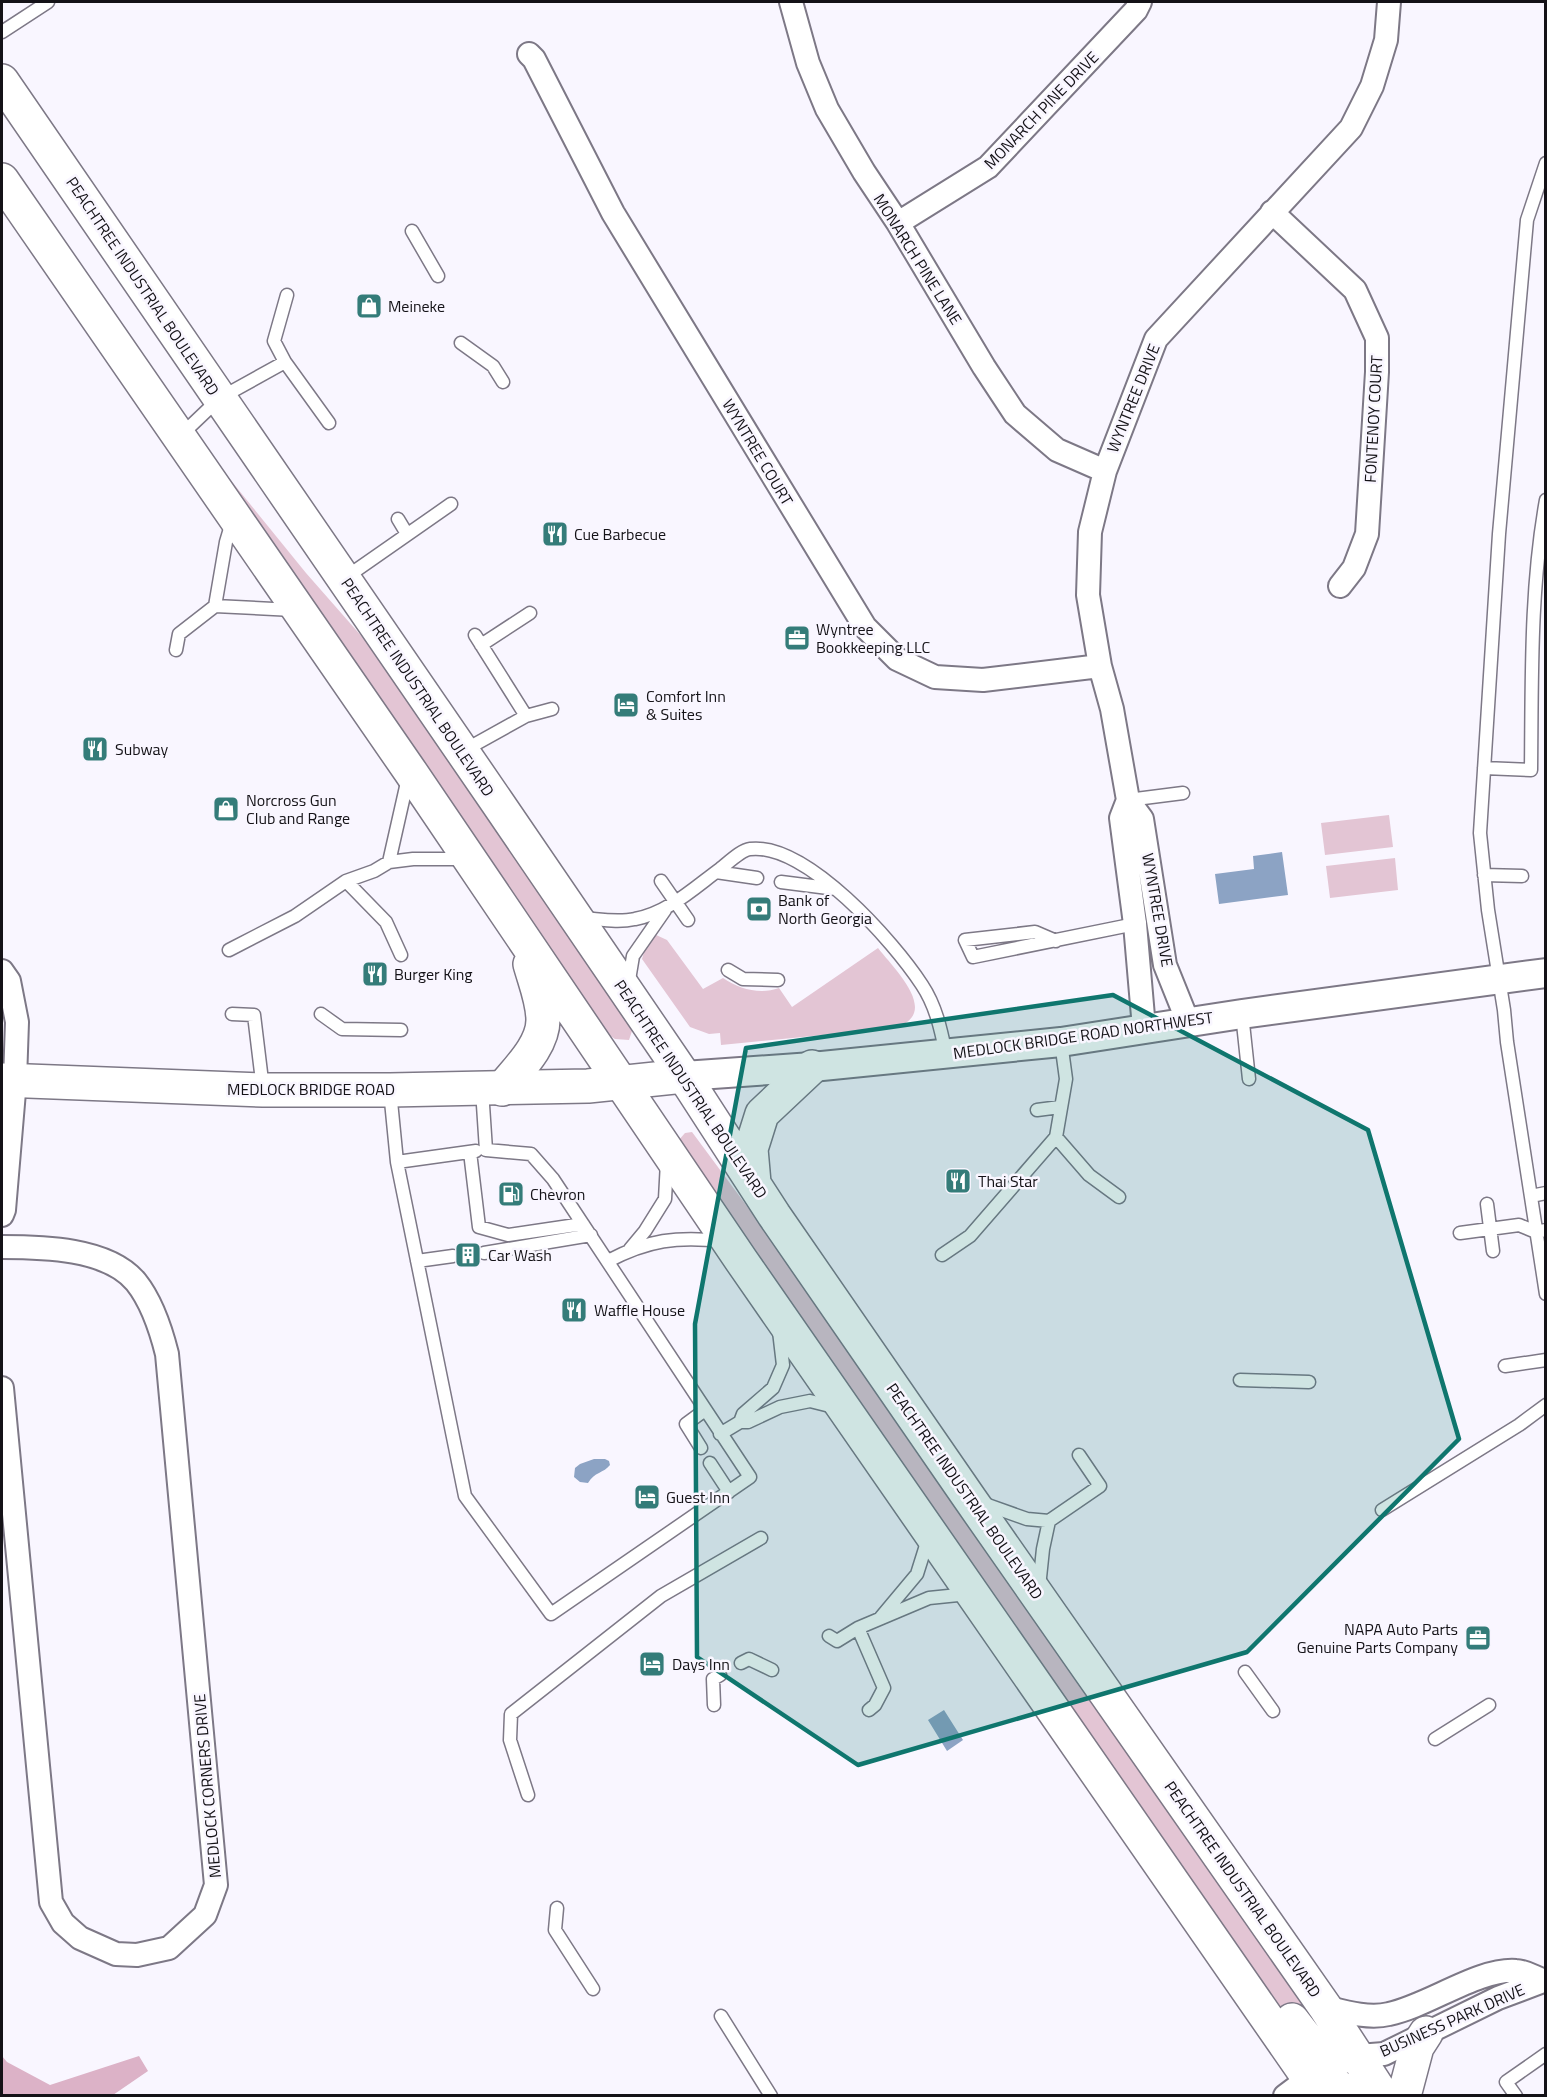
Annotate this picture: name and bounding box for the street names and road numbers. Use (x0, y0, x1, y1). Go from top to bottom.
street label: MONARCH PINE DRIVE (978, 45, 1104, 174)
street label: PEACHTREE INDUSTRIAL BOULEVARD (61, 172, 225, 400)
street label: MONARCH PINE LANE (868, 189, 968, 329)
street label: WYNTREE DRIVE (1100, 340, 1166, 456)
street label: FONTENOY COURT (1358, 354, 1388, 483)
street label: WYNTREE COURT (717, 394, 800, 510)
street label: PEACHTREE INDUSTRIAL BOULEVARD (336, 573, 500, 801)
street label: WYNTREE DRIVE (1136, 851, 1180, 969)
street label: PEACHTREE INDUSTRIAL BOULEVARD (609, 975, 773, 1203)
street label: MEDLOCK BRIDGE ROAD NORTHWEST (952, 1005, 1215, 1065)
street label: MEDLOCK BRIDGE ROAD (227, 1077, 395, 1101)
street label: PEACHTREE INDUSTRIAL BOULEVARD (881, 1378, 1049, 1604)
street label: MEDLOCK CORNERS DRIVE (187, 1693, 227, 1879)
street label: PEACHTREE INDUSTRIAL BOULEVARD (1159, 1776, 1327, 2002)
street label: BUSINESS PARK DRIVE (1376, 1977, 1529, 2063)

